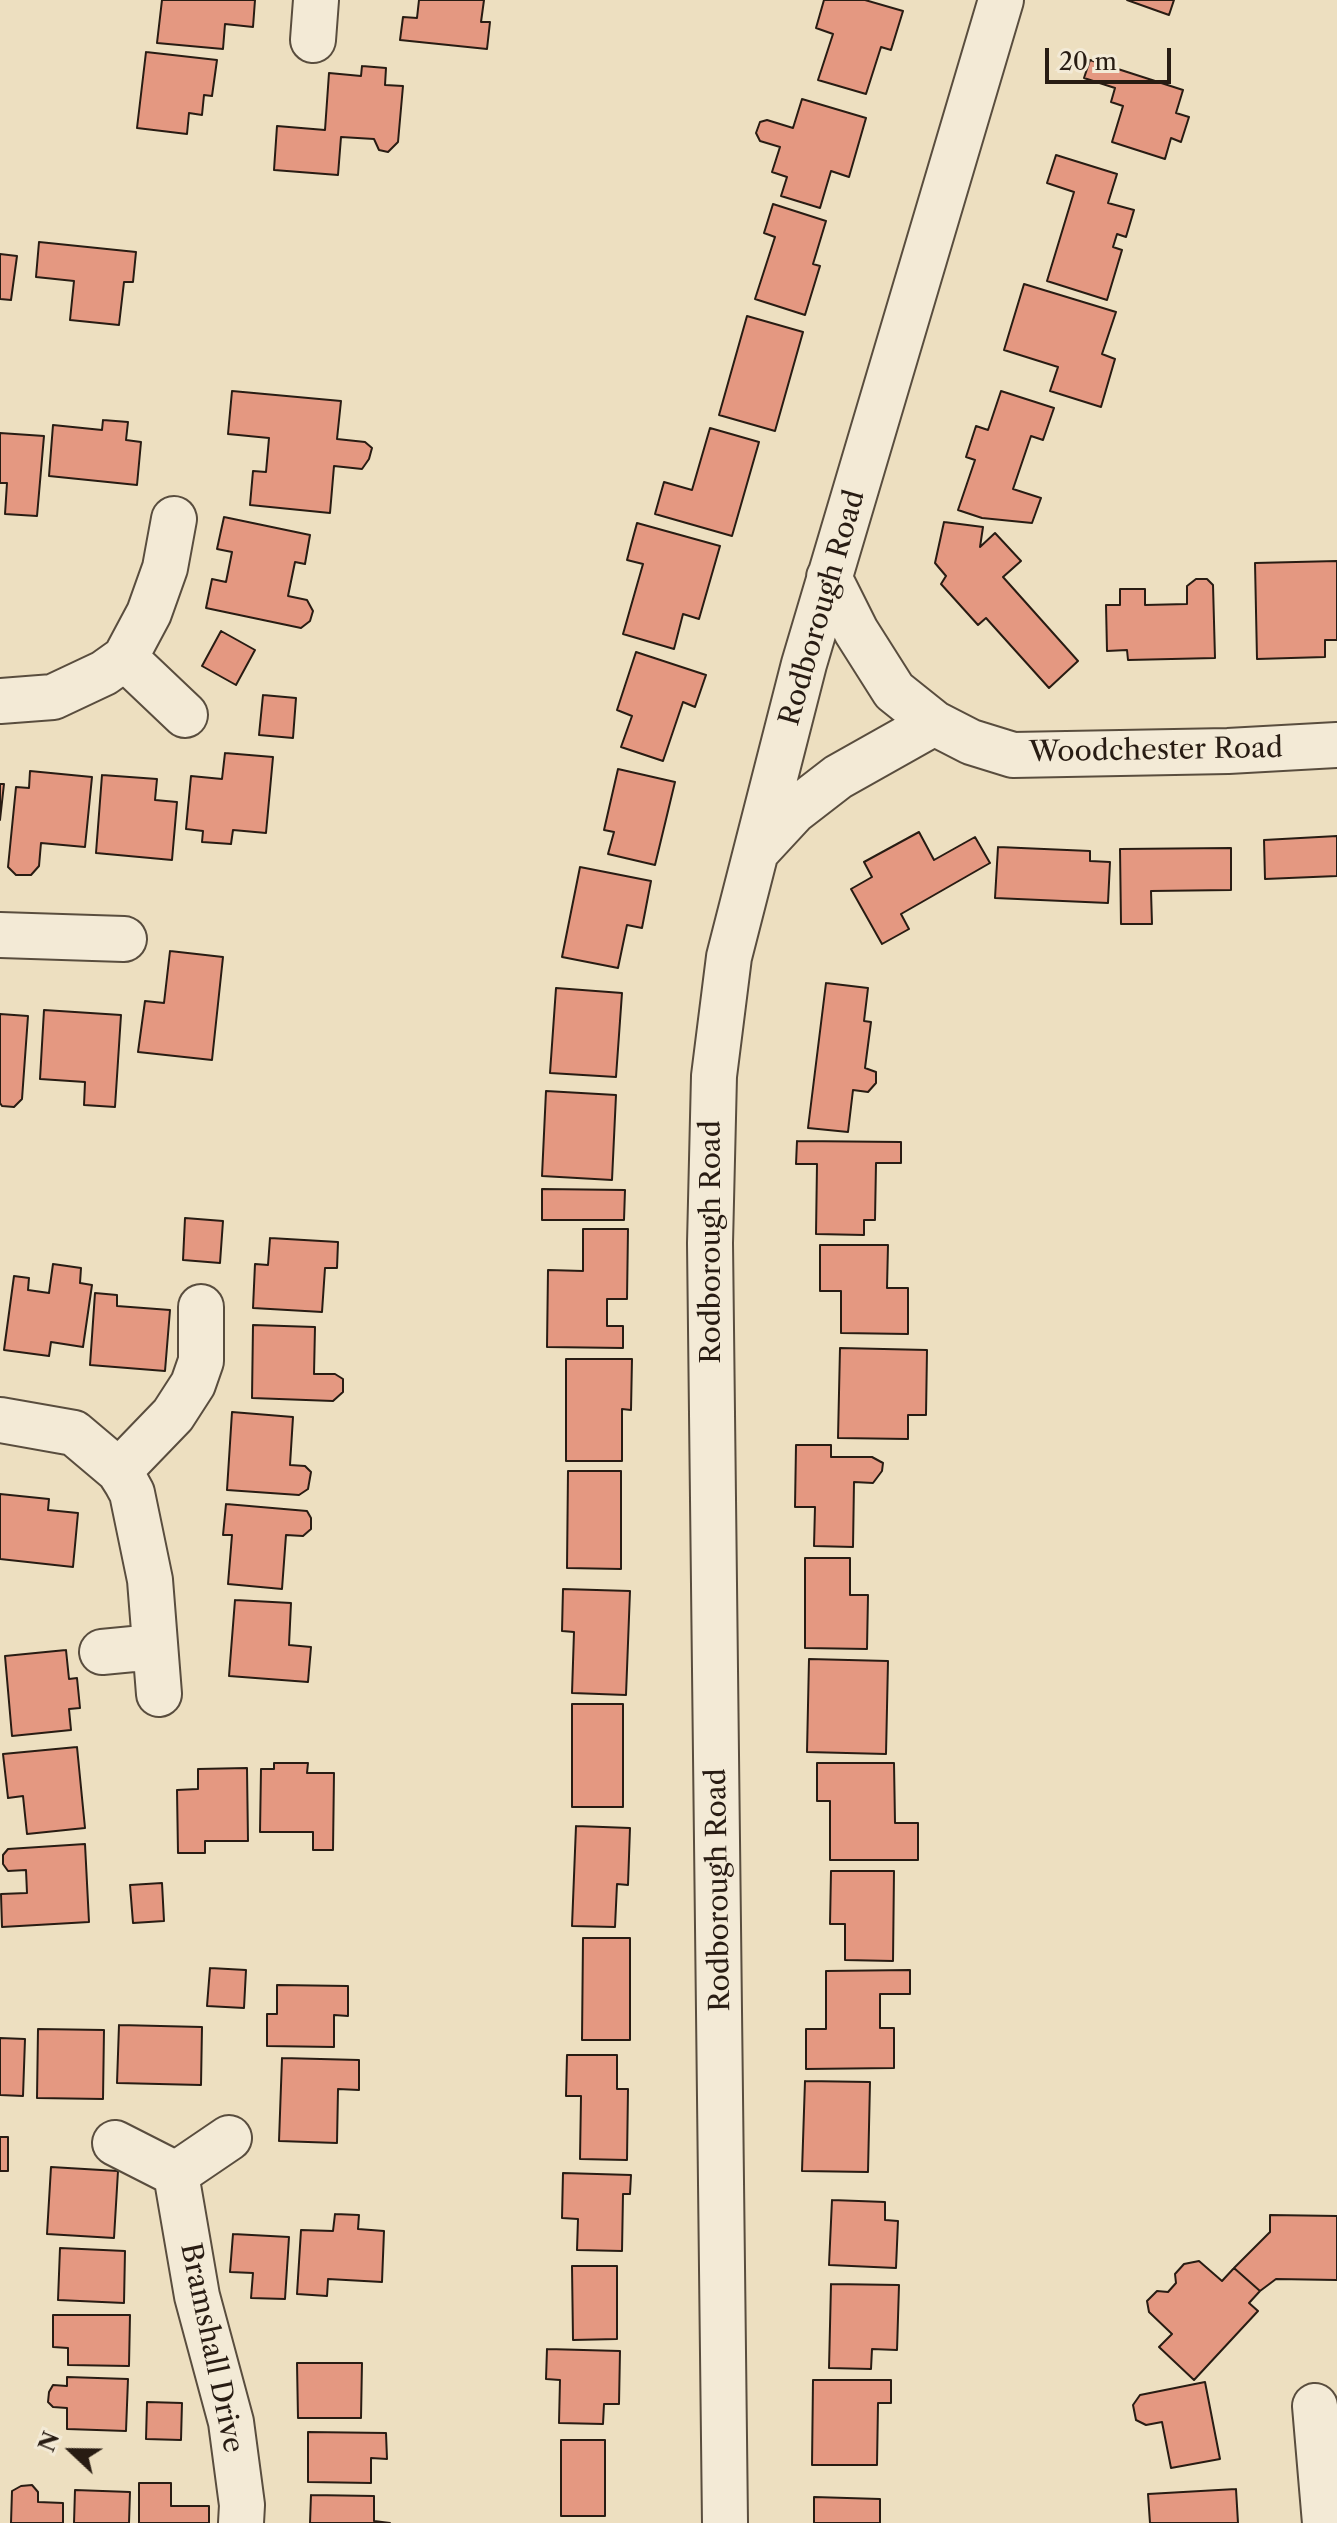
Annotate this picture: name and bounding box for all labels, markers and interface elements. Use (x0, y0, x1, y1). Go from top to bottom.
scale bar (1049, 32, 1175, 82)
text: 20 m (1059, 47, 1117, 76)
street label: Rodborough Road (773, 486, 873, 730)
street label: Woodchester Road (1029, 732, 1283, 770)
street label: Rodborough Road (695, 1120, 729, 1364)
street label: Rodborough Road (700, 1768, 738, 2012)
street label: Bramshall Drive (172, 2240, 250, 2456)
north arrow (32, 2411, 112, 2491)
text: N (33, 2428, 65, 2456)

